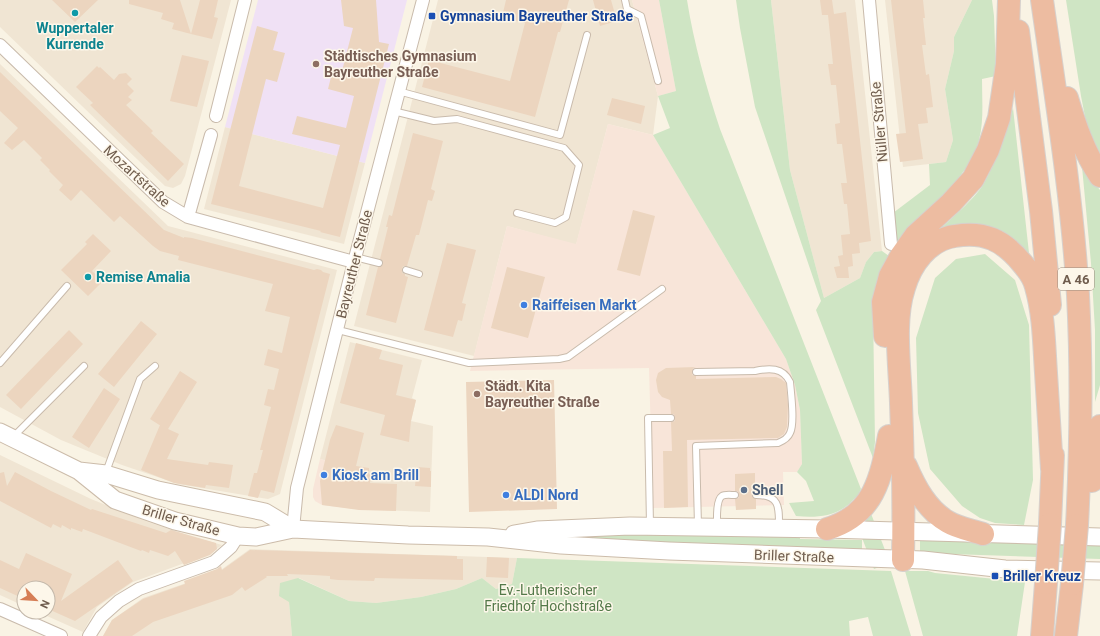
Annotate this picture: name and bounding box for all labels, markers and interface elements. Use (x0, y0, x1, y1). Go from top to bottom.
marker: Wuppertaler Kurrende (70, 8, 80, 18)
place label: Gymnasium Bayreuther Straße (440, 8, 634, 24)
marker: Gymnasium Bayreuther Straße (427, 11, 437, 21)
place label: Wuppertaler Kurrende (36, 20, 114, 52)
place label: Städtisches Gymnasium Bayreuther Straße (324, 48, 477, 80)
marker: Städtisches Gymnasium Bayreuther Straße (311, 59, 321, 69)
street label: Nüller Straße (868, 81, 890, 163)
street label: Mozartstraße (100, 142, 174, 210)
street label: Bayreuther Straße (333, 208, 375, 320)
road number: A 46 (1058, 268, 1094, 290)
place label: Remise Amalia (96, 269, 191, 285)
marker: Remise Amalia (83, 272, 93, 282)
place label: Raiffeisen Markt (532, 297, 637, 313)
marker: Raiffeisen Markt (519, 300, 529, 310)
place label: Städt. Kita Bayreuther Straße (485, 378, 600, 410)
marker: Städt. Kita Bayreuther Straße (472, 389, 482, 399)
place label: Kiosk am Brill (332, 467, 419, 483)
marker: Kiosk am Brill (319, 470, 329, 480)
place label: Shell (752, 482, 783, 498)
marker: Shell (739, 485, 749, 495)
place label: ALDI Nord (514, 487, 578, 503)
marker: ALDI Nord (501, 490, 511, 500)
street label: Briller Straße (140, 501, 222, 539)
street label: Briller Straße (754, 547, 834, 565)
place label: Briller Kreuz (1003, 568, 1081, 584)
marker: Briller Kreuz (990, 571, 1000, 581)
north arrow (16, 580, 56, 620)
park label: Ev.-Lutherischer Friedhof Hochstraße (484, 582, 612, 614)
text: N (37, 598, 52, 610)

